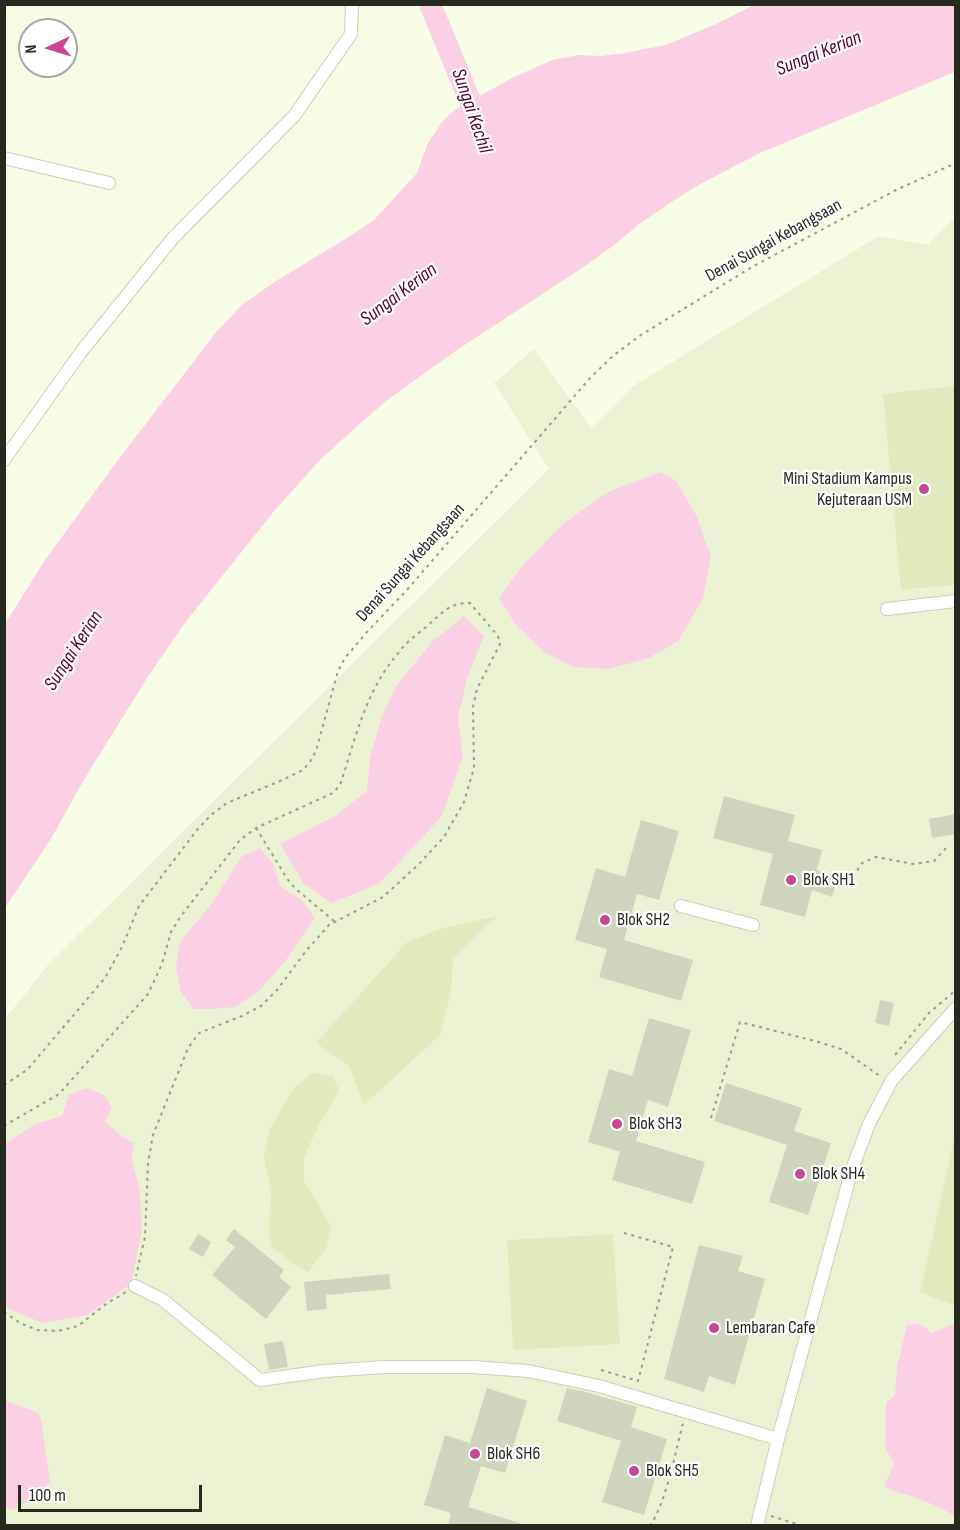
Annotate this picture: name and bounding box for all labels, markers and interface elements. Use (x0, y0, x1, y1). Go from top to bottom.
north arrow (18, 18, 78, 78)
water label: Sungai Kerian (773, 26, 865, 82)
text: N (22, 44, 41, 54)
water label: Sungai Kechil (445, 66, 497, 156)
street label: Denai Sungai Kebangsaan (702, 195, 846, 287)
water label: Sungai Kerian (356, 258, 442, 332)
place label: Mini Stadium Kampus Kejuteraan USM (783, 468, 912, 510)
marker: Mini Stadium Kampus Kejuteraan USM (917, 482, 931, 496)
street label: Denai Sungai Kebangsaan (352, 499, 470, 627)
water label: Sungai Kerian (39, 607, 109, 695)
place label: Blok SH1 (803, 869, 855, 891)
marker: Blok SH1 (784, 873, 798, 887)
place label: Blok SH2 (617, 909, 670, 931)
marker: Blok SH2 (598, 913, 612, 927)
place label: Blok SH3 (629, 1113, 682, 1135)
marker: Blok SH3 (610, 1117, 624, 1131)
place label: Blok SH4 (812, 1163, 865, 1185)
marker: Blok SH4 (793, 1167, 807, 1181)
place label: Lembaran Cafe (726, 1317, 815, 1339)
marker: Lembaran Cafe (707, 1321, 721, 1335)
place label: Blok SH6 (487, 1443, 540, 1465)
marker: Blok SH6 (468, 1447, 482, 1461)
place label: Blok SH5 (646, 1460, 699, 1482)
marker: Blok SH5 (627, 1464, 641, 1478)
scale bar (21, 1473, 206, 1511)
text: 100 m (29, 1485, 66, 1506)

